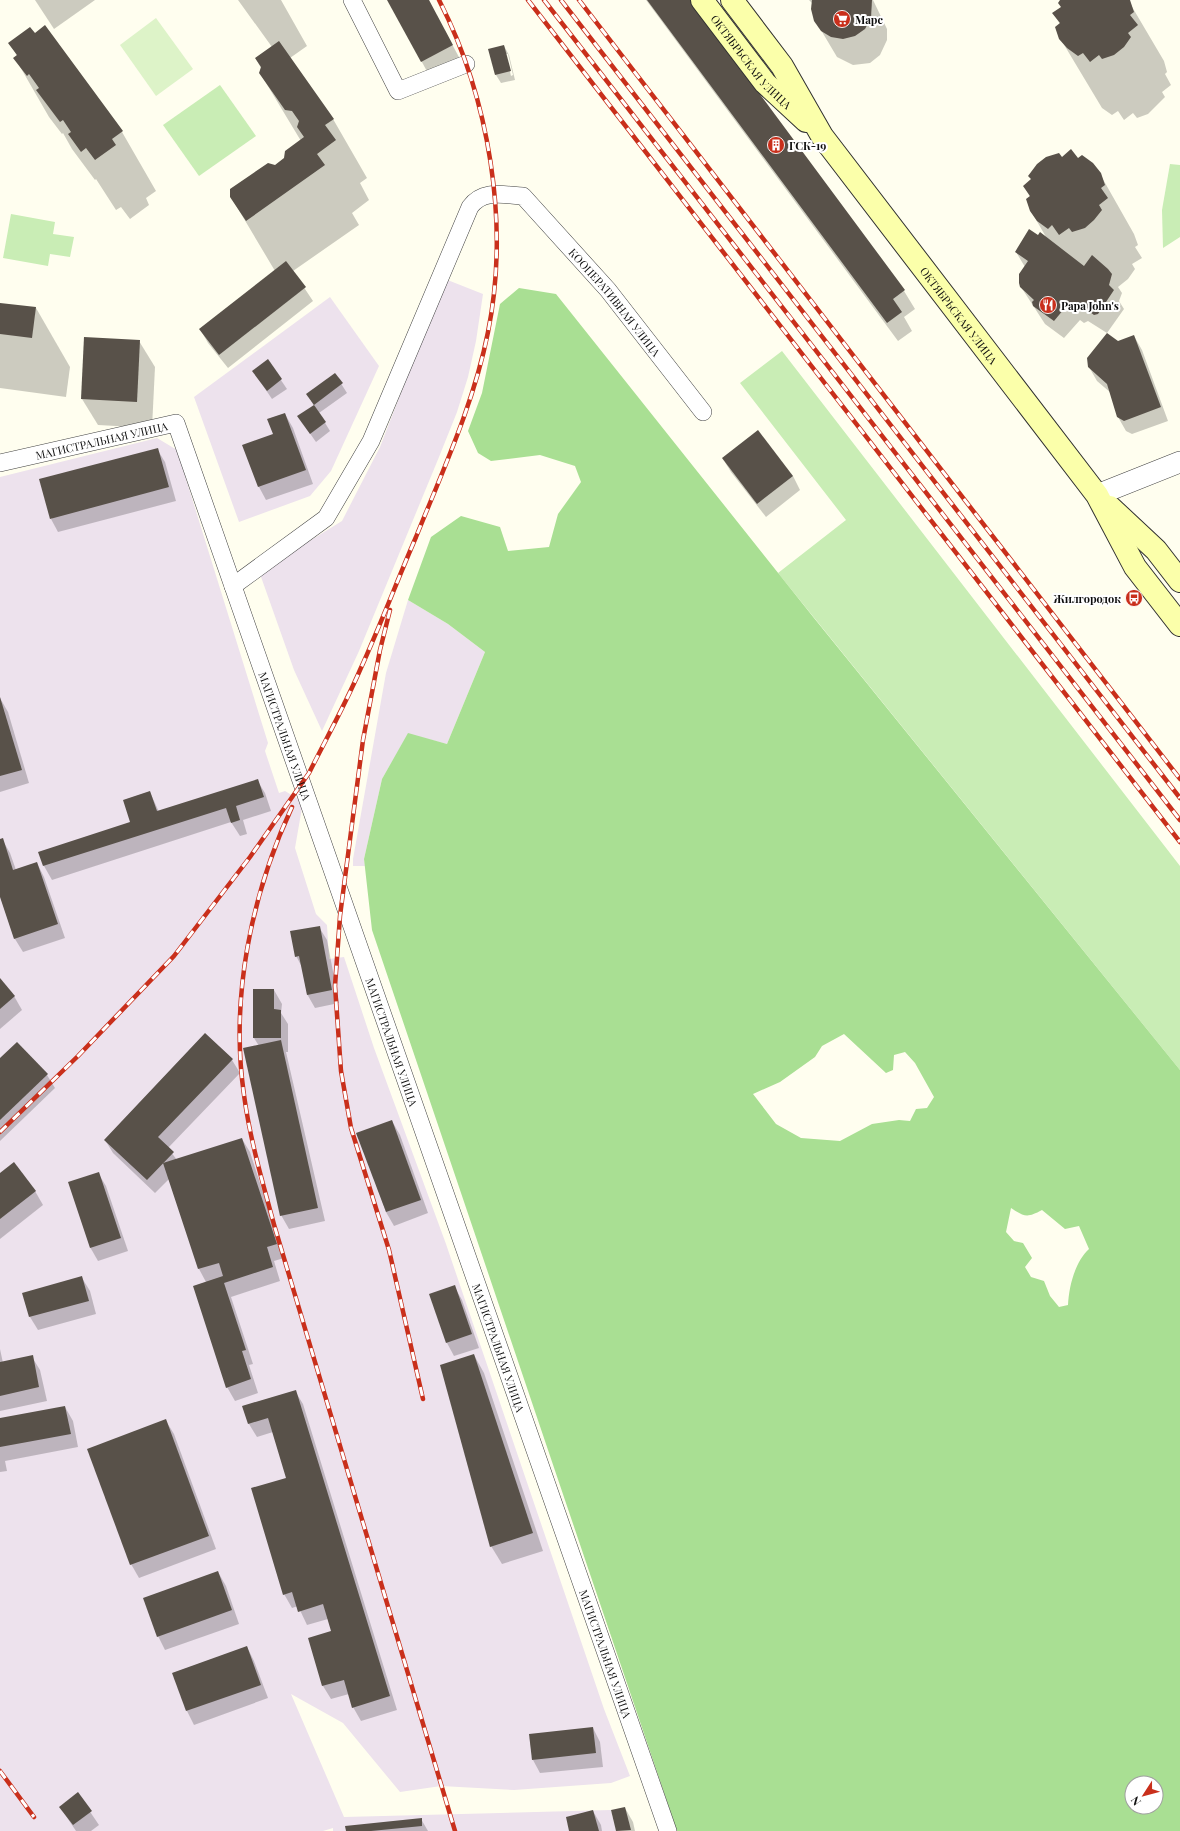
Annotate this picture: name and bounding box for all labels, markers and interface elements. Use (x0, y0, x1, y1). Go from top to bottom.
supermarket icon: Марс (832, 9, 852, 29)
street label: ОКТЯБРЬСКАЯ УЛИЦА (708, 11, 795, 112)
place label: Марс (855, 12, 883, 27)
building icon: ГСК-19 (766, 135, 786, 155)
place label: ГСК-19 (789, 138, 826, 153)
street label: КООПЕРАТИВНАЯ УЛИЦА (566, 245, 664, 359)
street label: ОКТЯБРЬСКАЯ УЛИЦА (917, 263, 1001, 367)
restaurant icon: Papa John's (1038, 295, 1058, 315)
place label: Papa John's (1061, 298, 1119, 313)
street label: МАГИСТРАЛЬНАЯ УЛИЦА (34, 418, 169, 462)
bus stop icon: Жилгородок (1124, 588, 1144, 608)
place label: Жилгородок (1052, 591, 1121, 606)
street label: МАГИСТРАЛЬНАЯ УЛИЦА (256, 670, 315, 802)
street label: МАГИСТРАЛЬНАЯ УЛИЦА (363, 976, 422, 1108)
street label: МАГИСТРАЛЬНАЯ УЛИЦА (470, 1281, 528, 1414)
street label: МАГИСТРАЛЬНАЯ УЛИЦА (577, 1587, 635, 1720)
north arrow (1124, 1775, 1164, 1815)
text: N (1127, 1794, 1144, 1809)

